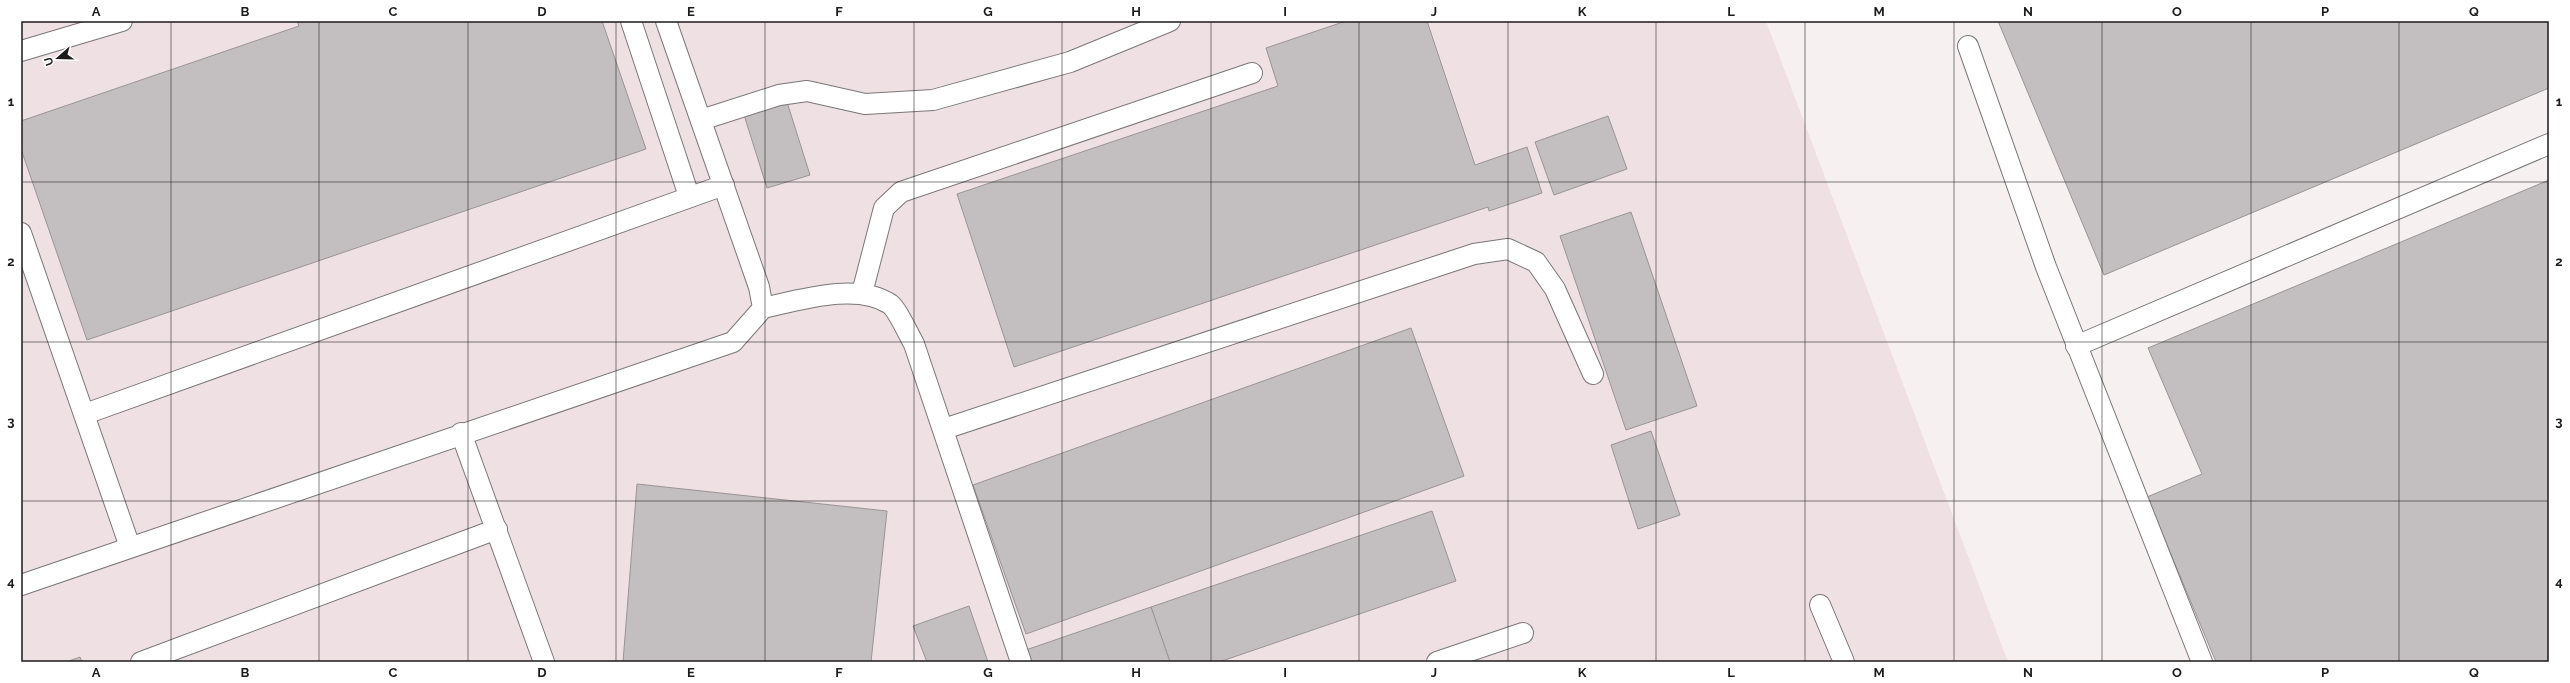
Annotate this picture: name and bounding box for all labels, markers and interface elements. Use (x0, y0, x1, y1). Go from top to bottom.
text: A (92, 4, 101, 19)
text: B (241, 4, 250, 19)
text: C (389, 4, 398, 19)
text: D (537, 4, 547, 19)
text: E (687, 4, 695, 19)
text: F (835, 4, 843, 19)
text: G (983, 4, 993, 19)
text: H (1131, 4, 1141, 19)
text: I (1283, 4, 1287, 19)
text: J (1431, 4, 1437, 19)
text: K (1578, 4, 1587, 19)
text: L (1727, 4, 1735, 19)
text: M (1873, 4, 1885, 19)
text: N (2023, 4, 2033, 19)
text: O (2172, 4, 2182, 19)
text: P (2321, 4, 2329, 19)
text: Q (2469, 4, 2479, 19)
north arrow (38, 38, 78, 78)
text: U (42, 55, 57, 67)
text: 1 (8, 94, 15, 109)
text: 1 (2556, 94, 2563, 109)
text: 2 (7, 254, 15, 269)
text: 2 (2555, 254, 2563, 269)
text: 3 (7, 414, 15, 429)
text: 3 (2555, 414, 2563, 429)
text: 4 (7, 574, 15, 589)
text: 4 (2555, 574, 2563, 589)
text: A (92, 665, 101, 680)
text: B (241, 665, 250, 680)
text: C (389, 665, 398, 680)
text: D (537, 665, 547, 680)
text: E (687, 665, 695, 680)
text: F (835, 665, 843, 680)
text: G (983, 665, 993, 680)
text: H (1131, 665, 1141, 680)
text: I (1283, 665, 1287, 680)
text: J (1431, 665, 1437, 680)
text: K (1578, 665, 1587, 680)
text: L (1727, 665, 1735, 680)
text: M (1873, 665, 1885, 680)
text: N (2023, 665, 2033, 680)
text: O (2172, 665, 2182, 680)
text: P (2321, 665, 2329, 680)
text: Q (2469, 665, 2479, 680)

